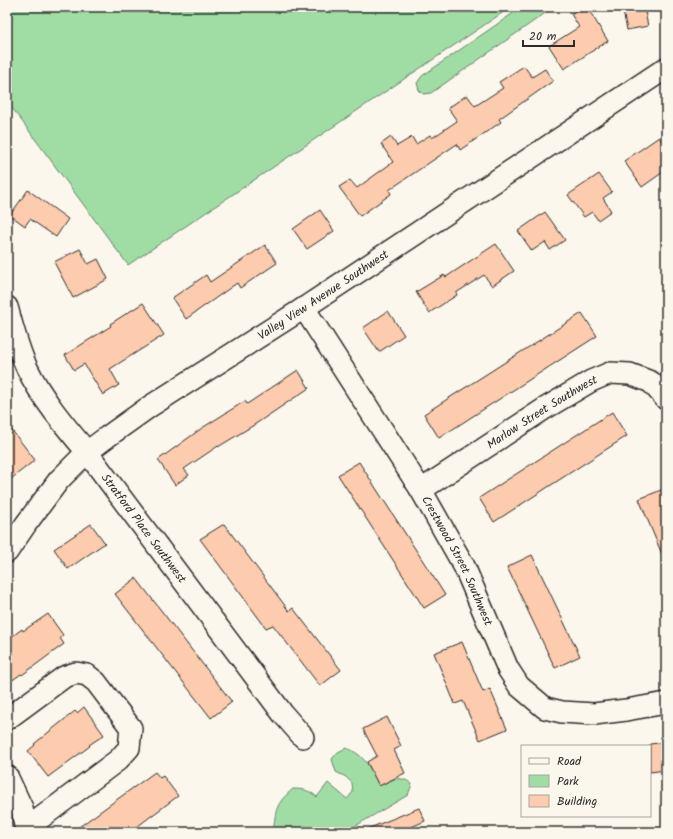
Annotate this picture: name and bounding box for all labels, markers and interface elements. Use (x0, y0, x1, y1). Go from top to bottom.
scale bar (523, 22, 574, 48)
text: 20 m (529, 27, 557, 46)
street label: Valley View Avenue Southwest (254, 245, 393, 345)
street label: Marlow Street Southwest (483, 370, 601, 454)
street label: Stratford Place Southwest (96, 470, 191, 588)
street label: Crestwood Street Southwest (416, 492, 498, 629)
legend (521, 745, 651, 817)
text: Road (557, 752, 582, 771)
text: Park (557, 772, 579, 791)
text: Building (557, 792, 597, 811)

